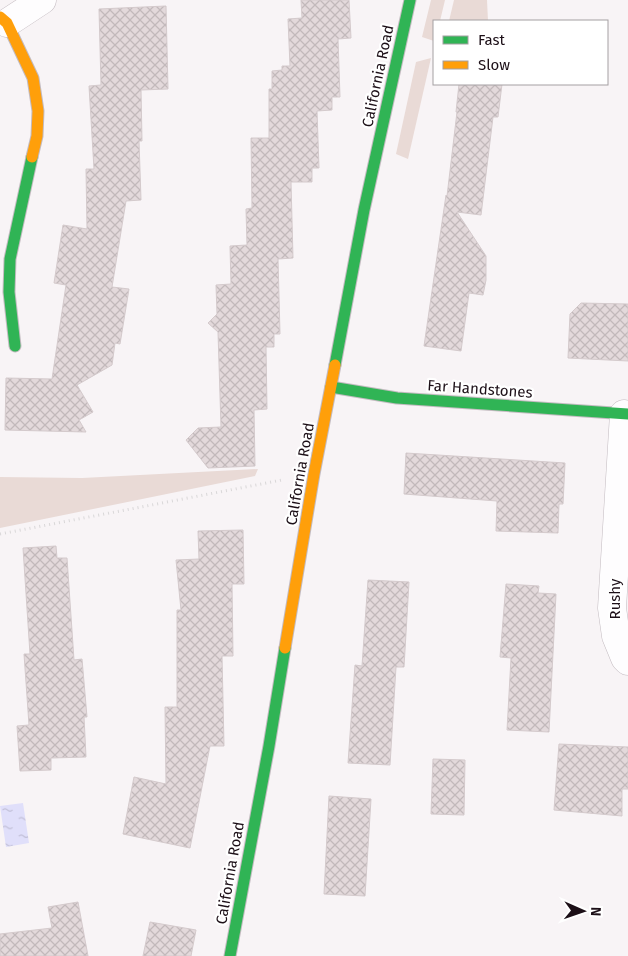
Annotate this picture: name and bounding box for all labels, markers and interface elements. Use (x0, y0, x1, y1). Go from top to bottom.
legend (433, 20, 608, 85)
street label: California Road (358, 23, 398, 129)
text: Fast (478, 31, 505, 49)
text: Slow (478, 56, 510, 74)
street label: Far Handstones (427, 376, 533, 402)
street label: California Road (282, 421, 318, 527)
street label: Rushy (606, 578, 624, 619)
street label: California Road (212, 820, 248, 926)
north arrow (558, 886, 608, 936)
text: N (587, 906, 604, 916)

